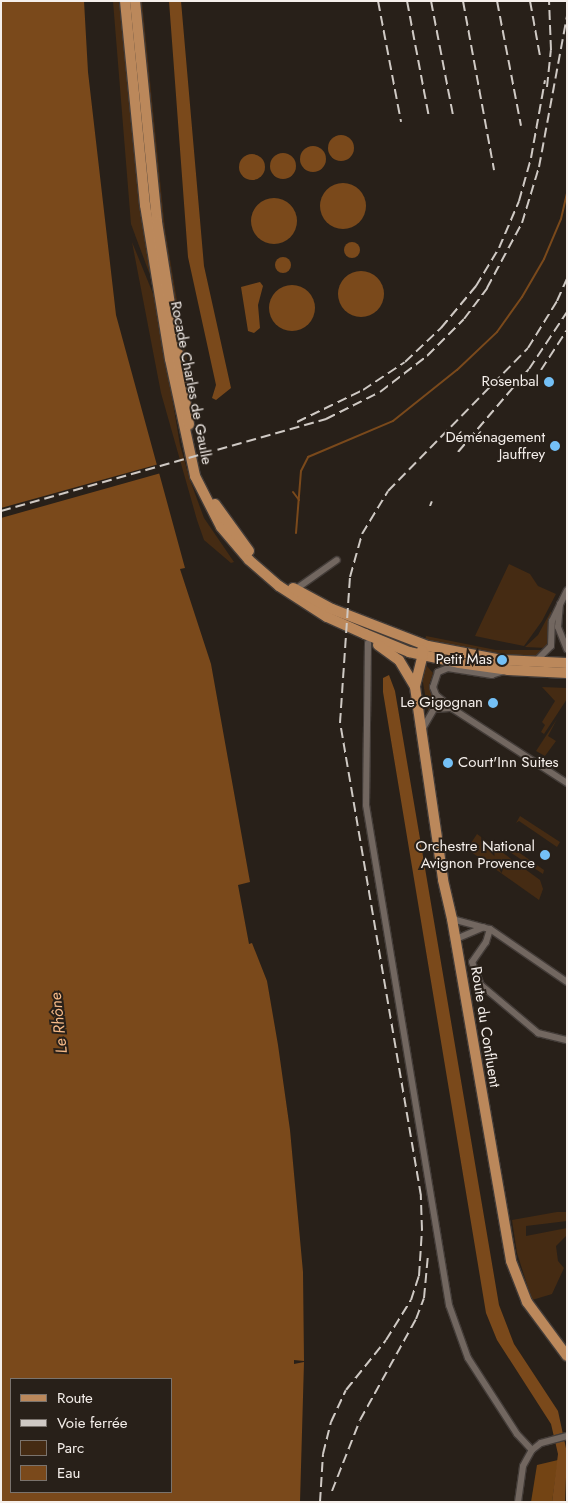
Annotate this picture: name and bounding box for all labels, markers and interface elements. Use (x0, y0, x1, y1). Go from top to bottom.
street label: Rocade Charles de Gaulle (166, 300, 216, 466)
place label: Rosenbal (482, 373, 539, 391)
marker: Rosenbal (543, 376, 555, 388)
place label: Déménagement Jauffrey (445, 428, 545, 463)
marker: Déménagement Jauffrey (549, 440, 561, 452)
place label: Petit Mas (435, 651, 492, 669)
marker: Petit Mas (496, 654, 508, 666)
place label: Le Gigognan (400, 694, 483, 712)
marker: Le Gigognan (487, 697, 499, 709)
place label: Court'Inn Suites (458, 754, 559, 772)
marker: Court'Inn Suites (442, 757, 454, 769)
place label: Orchestre National Avignon Provence (416, 837, 535, 872)
marker: Orchestre National Avignon Provence (539, 849, 551, 861)
street label: Route du Confluent (467, 965, 503, 1089)
water label: Le Rhône (46, 992, 72, 1054)
legend (10, 1378, 172, 1493)
text: Route (57, 1387, 93, 1409)
text: Voie ferrée (57, 1412, 128, 1434)
text: Parc (57, 1437, 84, 1459)
text: Eau (57, 1462, 80, 1484)

